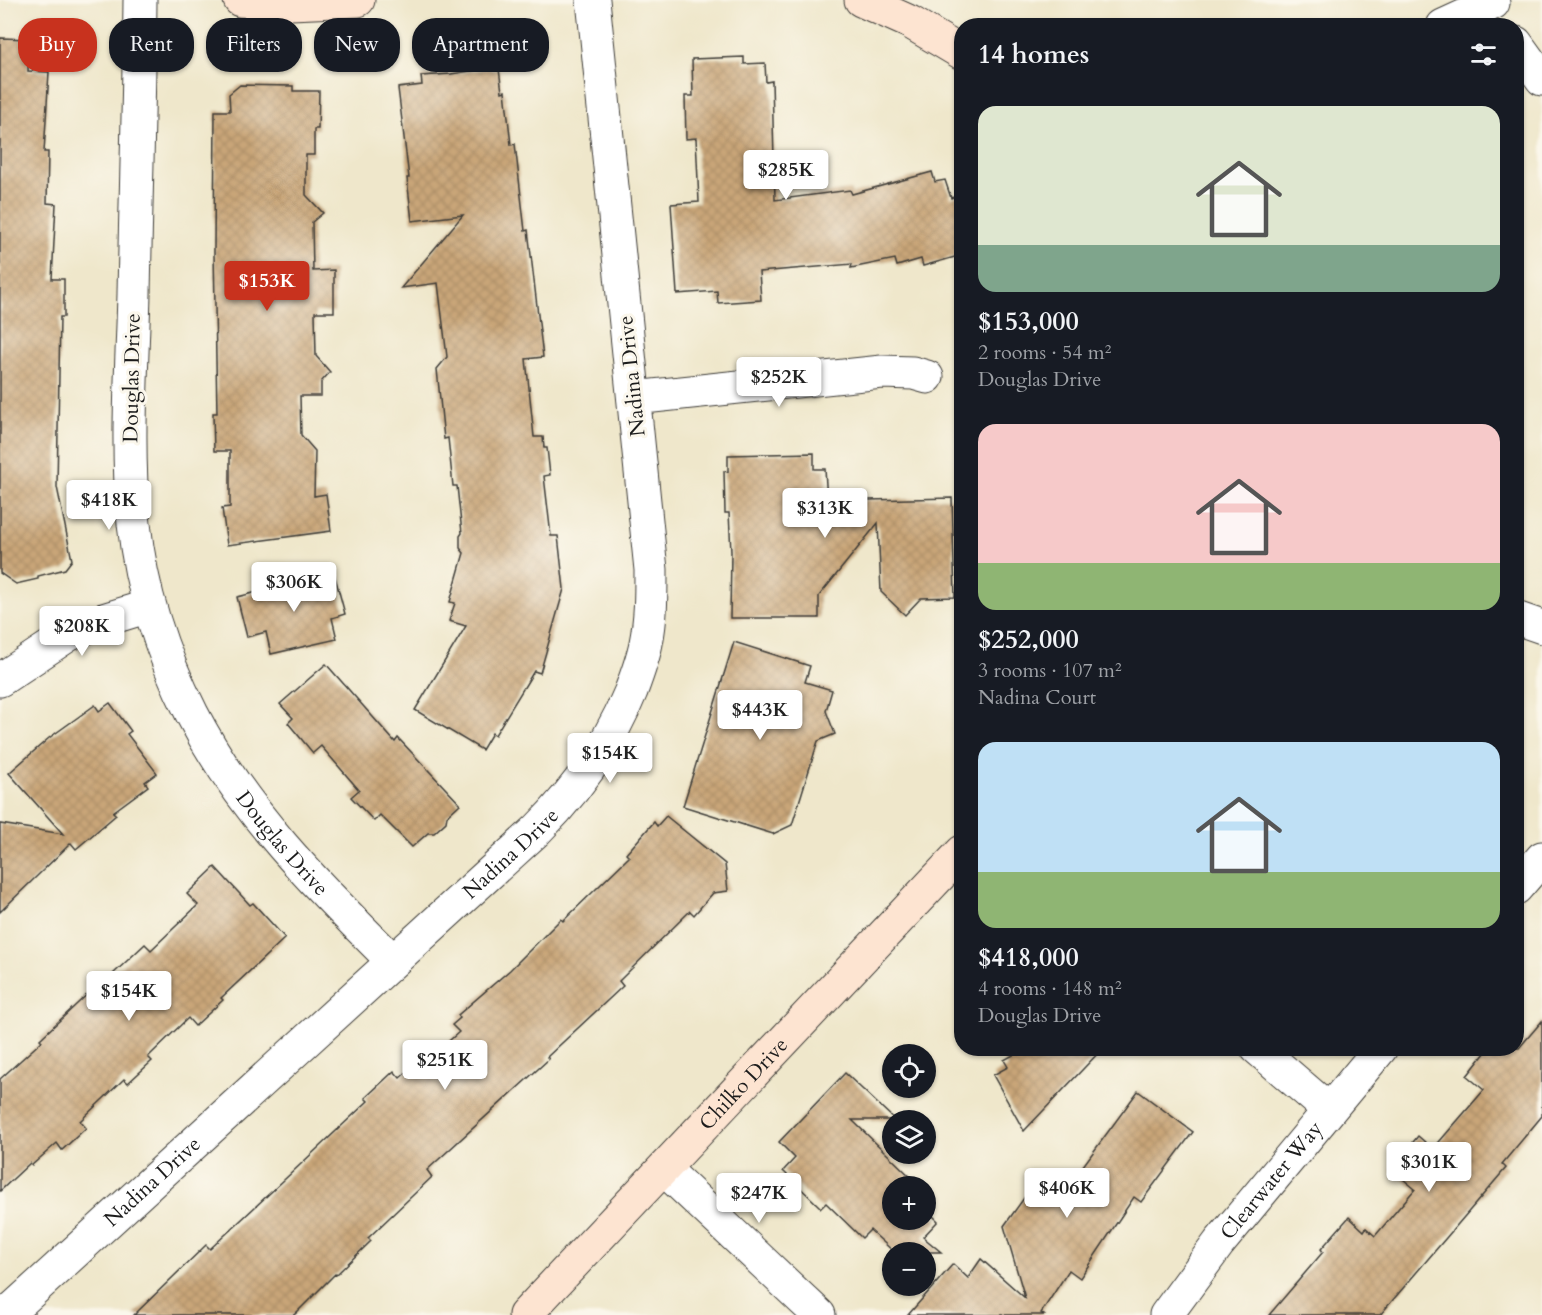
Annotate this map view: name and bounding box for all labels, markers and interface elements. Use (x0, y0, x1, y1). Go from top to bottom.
chip: Buy (18, 18, 97, 72)
chip: Rent (109, 18, 194, 72)
chip: Filters (206, 18, 302, 72)
chip: New (314, 18, 400, 72)
chip: Apartment (412, 18, 549, 72)
text: 14 homes (978, 37, 1089, 72)
icon: filters (1467, 38, 1500, 71)
icon: home (1185, 145, 1293, 253)
pin: $285K (744, 150, 828, 201)
text: $285K (757, 156, 815, 183)
pin: $153K (225, 261, 309, 312)
text: $153K (238, 267, 296, 294)
text: $153,000 (978, 304, 1079, 339)
street label: Douglas Drive (116, 313, 148, 443)
street label: Nadina Drive (611, 314, 653, 438)
text: 2 rooms · 54 m² (978, 339, 1111, 366)
pin: $252K (737, 357, 821, 408)
text: $252K (750, 363, 808, 390)
text: Douglas Drive (978, 366, 1101, 393)
icon: home (1185, 463, 1293, 571)
pin: $418K (67, 480, 151, 531)
text: $418K (80, 486, 138, 513)
pin: $313K (783, 488, 867, 539)
text: $313K (796, 494, 854, 521)
pin: $306K (252, 562, 336, 613)
text: $306K (265, 568, 323, 595)
pin: $208K (40, 606, 124, 657)
text: $208K (53, 612, 111, 639)
text: $252,000 (978, 622, 1079, 657)
text: 3 rooms · 107 m² (978, 657, 1122, 684)
text: Nadina Court (978, 684, 1096, 711)
pin: $443K (718, 690, 802, 741)
text: $443K (731, 696, 789, 723)
pin: $154K (568, 733, 652, 784)
text: $154K (581, 739, 639, 766)
icon: home (1185, 781, 1293, 889)
street label: Douglas Drive (229, 785, 335, 902)
street label: Nadina Drive (456, 802, 565, 905)
text: $418,000 (978, 940, 1079, 975)
pin: $154K (87, 971, 171, 1022)
text: 4 rooms · 148 m² (978, 975, 1122, 1002)
text: $154K (100, 977, 158, 1004)
text: Douglas Drive (978, 1002, 1101, 1029)
street label: Chilko Drive (692, 1031, 794, 1137)
pin: $251K (403, 1040, 487, 1091)
map controls (882, 1044, 936, 1296)
button: locate (882, 1044, 936, 1098)
text: $251K (416, 1046, 474, 1073)
button: layers (882, 1110, 936, 1164)
street label: Clearwater Way (1213, 1115, 1329, 1246)
street label: Nadina Drive (98, 1130, 207, 1233)
pin: $301K (1387, 1142, 1471, 1193)
text: $301K (1400, 1148, 1458, 1175)
pin: $406K (1025, 1168, 1109, 1219)
pin: $247K (717, 1173, 801, 1224)
text: $406K (1038, 1174, 1096, 1201)
button: + (882, 1176, 936, 1230)
text: $247K (730, 1179, 788, 1206)
button: − (882, 1242, 936, 1296)

